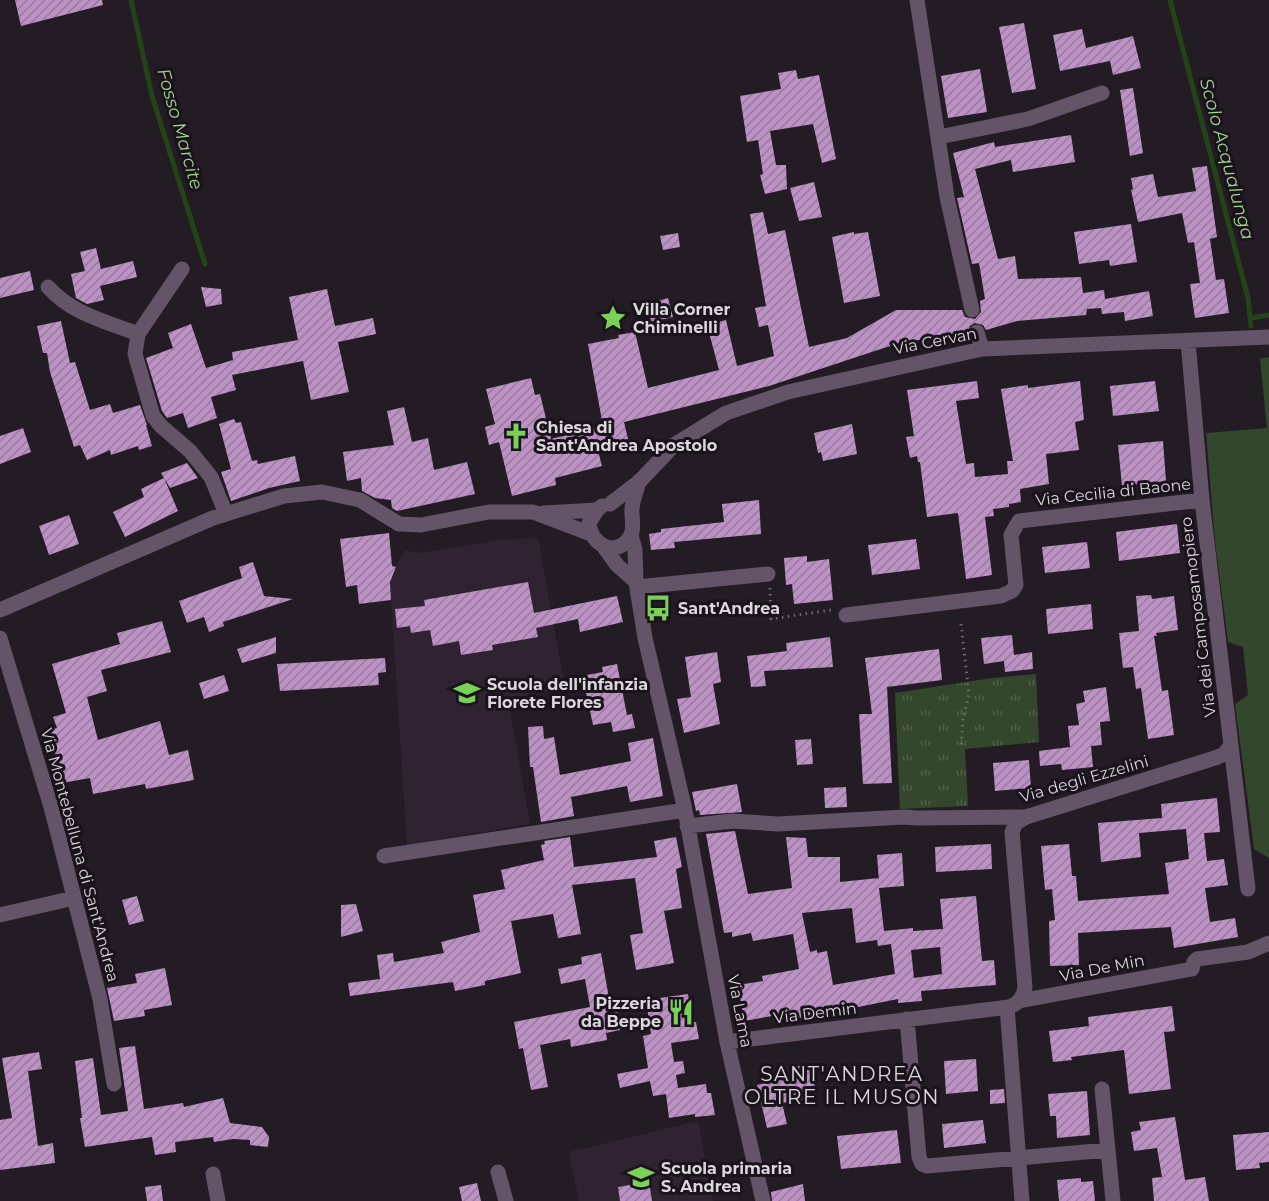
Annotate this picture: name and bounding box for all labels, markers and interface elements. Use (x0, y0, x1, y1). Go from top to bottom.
water label: Fosso Marcite (152, 66, 208, 192)
water label: Scolo Acqualunga (1195, 76, 1259, 242)
place label: Villa Corner Chiminelli (632, 300, 731, 337)
place icon: Villa Corner Chiminelli (598, 303, 628, 333)
street label: Via Cervan (892, 324, 978, 358)
place label: Chiesa di Sant'Andrea Apostolo (536, 418, 717, 455)
church icon: Chiesa di Sant'Andrea Apostolo (501, 421, 531, 451)
street label: Via Cecilia di Baone (1034, 474, 1192, 510)
street label: Via dei Camposamopiero (1176, 516, 1220, 718)
bus stop icon: Sant'Andrea (643, 593, 673, 623)
place label: Sant'Andrea (678, 599, 780, 618)
place label: Scuola dell'infanzia Florete Flores (487, 675, 648, 712)
school or university icon: Scuola dell'infanzia Florete Flores (452, 678, 482, 708)
street label: Via Montebelluna di Sant'Andrea (37, 726, 123, 984)
street label: Via degli Ezzelini (1017, 752, 1151, 806)
street label: Via De Min (1058, 950, 1146, 986)
street label: Via Lama (724, 973, 756, 1049)
place label: Pizzeria da Beppe (581, 994, 661, 1031)
restaurant icon: Pizzeria da Beppe (666, 997, 696, 1027)
street label: Via Demin (772, 998, 858, 1028)
district label: SANT'ANDREA OLTRE IL MUSON (744, 1062, 940, 1109)
place label: Scuola primaria S. Andrea (661, 1159, 792, 1196)
school or university icon: Scuola primaria S. Andrea (626, 1162, 656, 1192)

